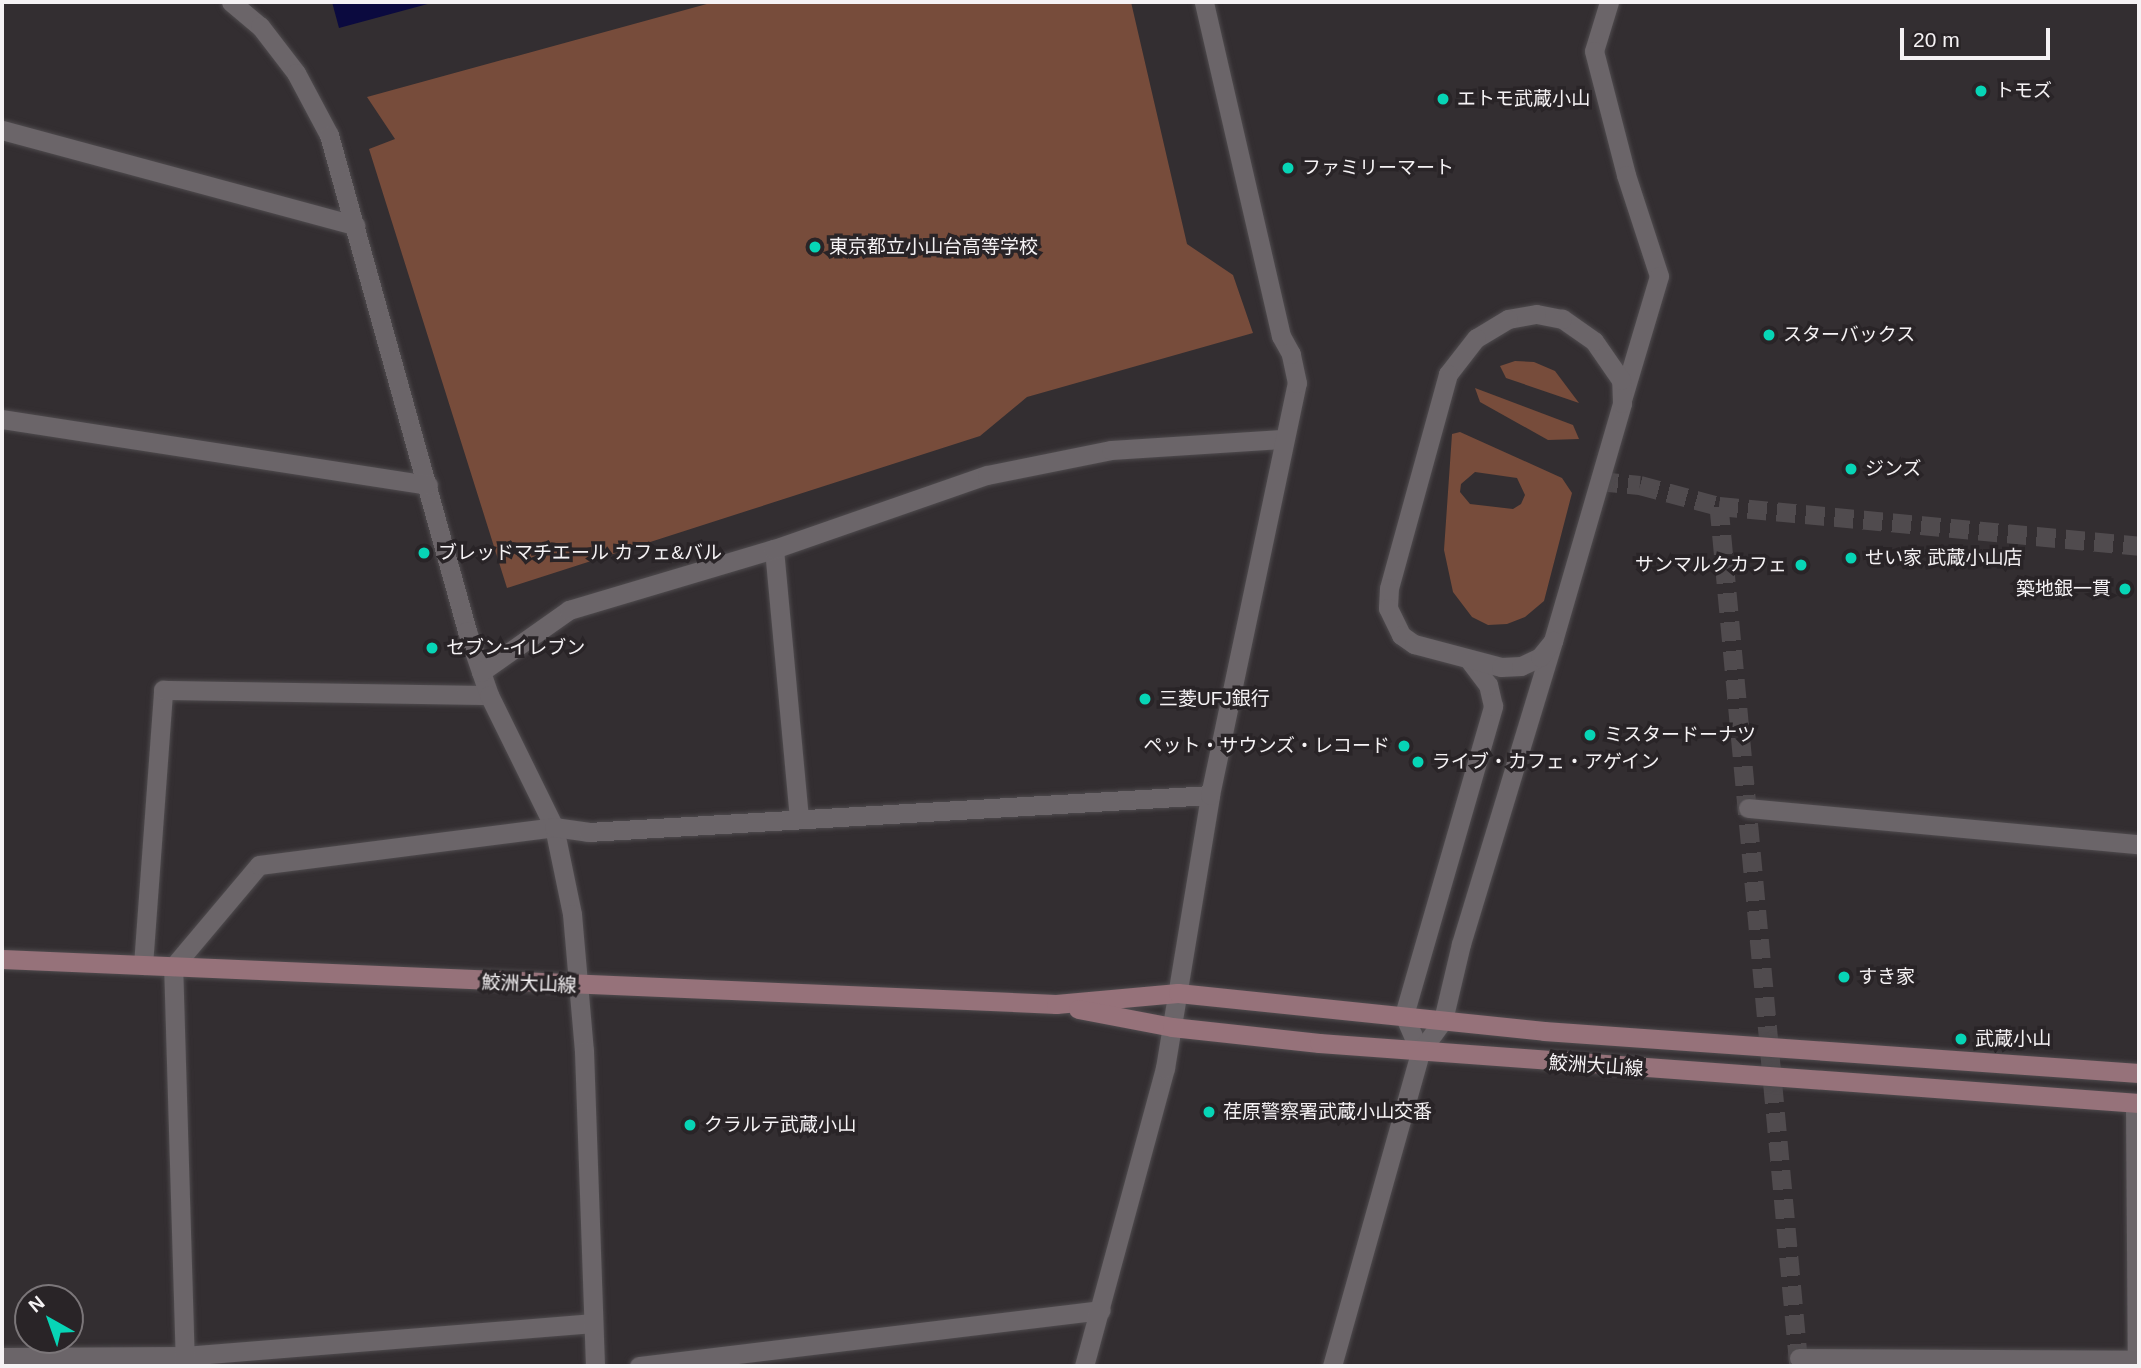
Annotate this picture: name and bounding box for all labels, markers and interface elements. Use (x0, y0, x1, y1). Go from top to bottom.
scale bar (1903, 14, 2054, 58)
text: 20 m (1913, 28, 1960, 51)
place label: トモズ (1995, 80, 2052, 102)
marker: トモズ (1973, 83, 1989, 99)
place label: エトモ武蔵小山 (1457, 88, 1590, 110)
marker: エトモ武蔵小山 (1435, 91, 1451, 107)
place label: ファミリーマート (1302, 157, 1454, 179)
marker: ファミリーマート (1280, 160, 1296, 176)
place label: 東京都立小山台高等学校 (829, 236, 1038, 258)
marker: 東京都立小山台高等学校 (807, 239, 823, 255)
place label: スターバックス (1783, 324, 1916, 346)
marker: スターバックス (1761, 327, 1777, 343)
place label: ジンズ (1865, 458, 1922, 480)
marker: ジンズ (1843, 461, 1859, 477)
place label: ブレッドマチエール カフェ&バル (438, 542, 722, 564)
marker: ブレッドマチエール カフェ&バル (416, 545, 432, 561)
place label: せい家 武蔵小山店 (1865, 547, 2022, 569)
marker: せい家 武蔵小山店 (1843, 550, 1859, 566)
place label: サンマルクカフェ (1635, 554, 1787, 576)
marker: サンマルクカフェ (1793, 557, 1809, 573)
place label: 築地銀一貫 (2016, 578, 2111, 600)
marker: 築地銀一貫 (2117, 581, 2133, 597)
place label: セブン-イレブン (446, 637, 585, 659)
marker: セブン-イレブン (424, 640, 440, 656)
place label: 三菱UFJ銀行 (1159, 688, 1270, 710)
marker: 三菱UFJ銀行 (1137, 691, 1153, 707)
place label: ミスタードーナツ (1604, 724, 1756, 746)
marker: ミスタードーナツ (1582, 727, 1598, 743)
place label: ペット・サウンズ・レコード (1143, 735, 1390, 757)
marker: ペット・サウンズ・レコード (1396, 738, 1412, 754)
place label: ライブ・カフェ・アゲイン (1432, 751, 1660, 773)
marker: ライブ・カフェ・アゲイン (1410, 754, 1426, 770)
place label: すき家 (1858, 966, 1915, 988)
marker: すき家 (1836, 969, 1852, 985)
street label: 鮫洲大山線 (481, 971, 577, 997)
place label: 武蔵小山 (1975, 1028, 2051, 1050)
marker: 武蔵小山 (1953, 1031, 1969, 1047)
street label: 鮫洲大山線 (1548, 1051, 1644, 1081)
place label: 荏原警察署武蔵小山交番 (1223, 1101, 1432, 1123)
marker: 荏原警察署武蔵小山交番 (1201, 1104, 1217, 1120)
place label: クラルテ武蔵小山 (704, 1114, 856, 1136)
marker: クラルテ武蔵小山 (682, 1117, 698, 1133)
north arrow (14, 1284, 84, 1354)
text: N (24, 1292, 48, 1317)

